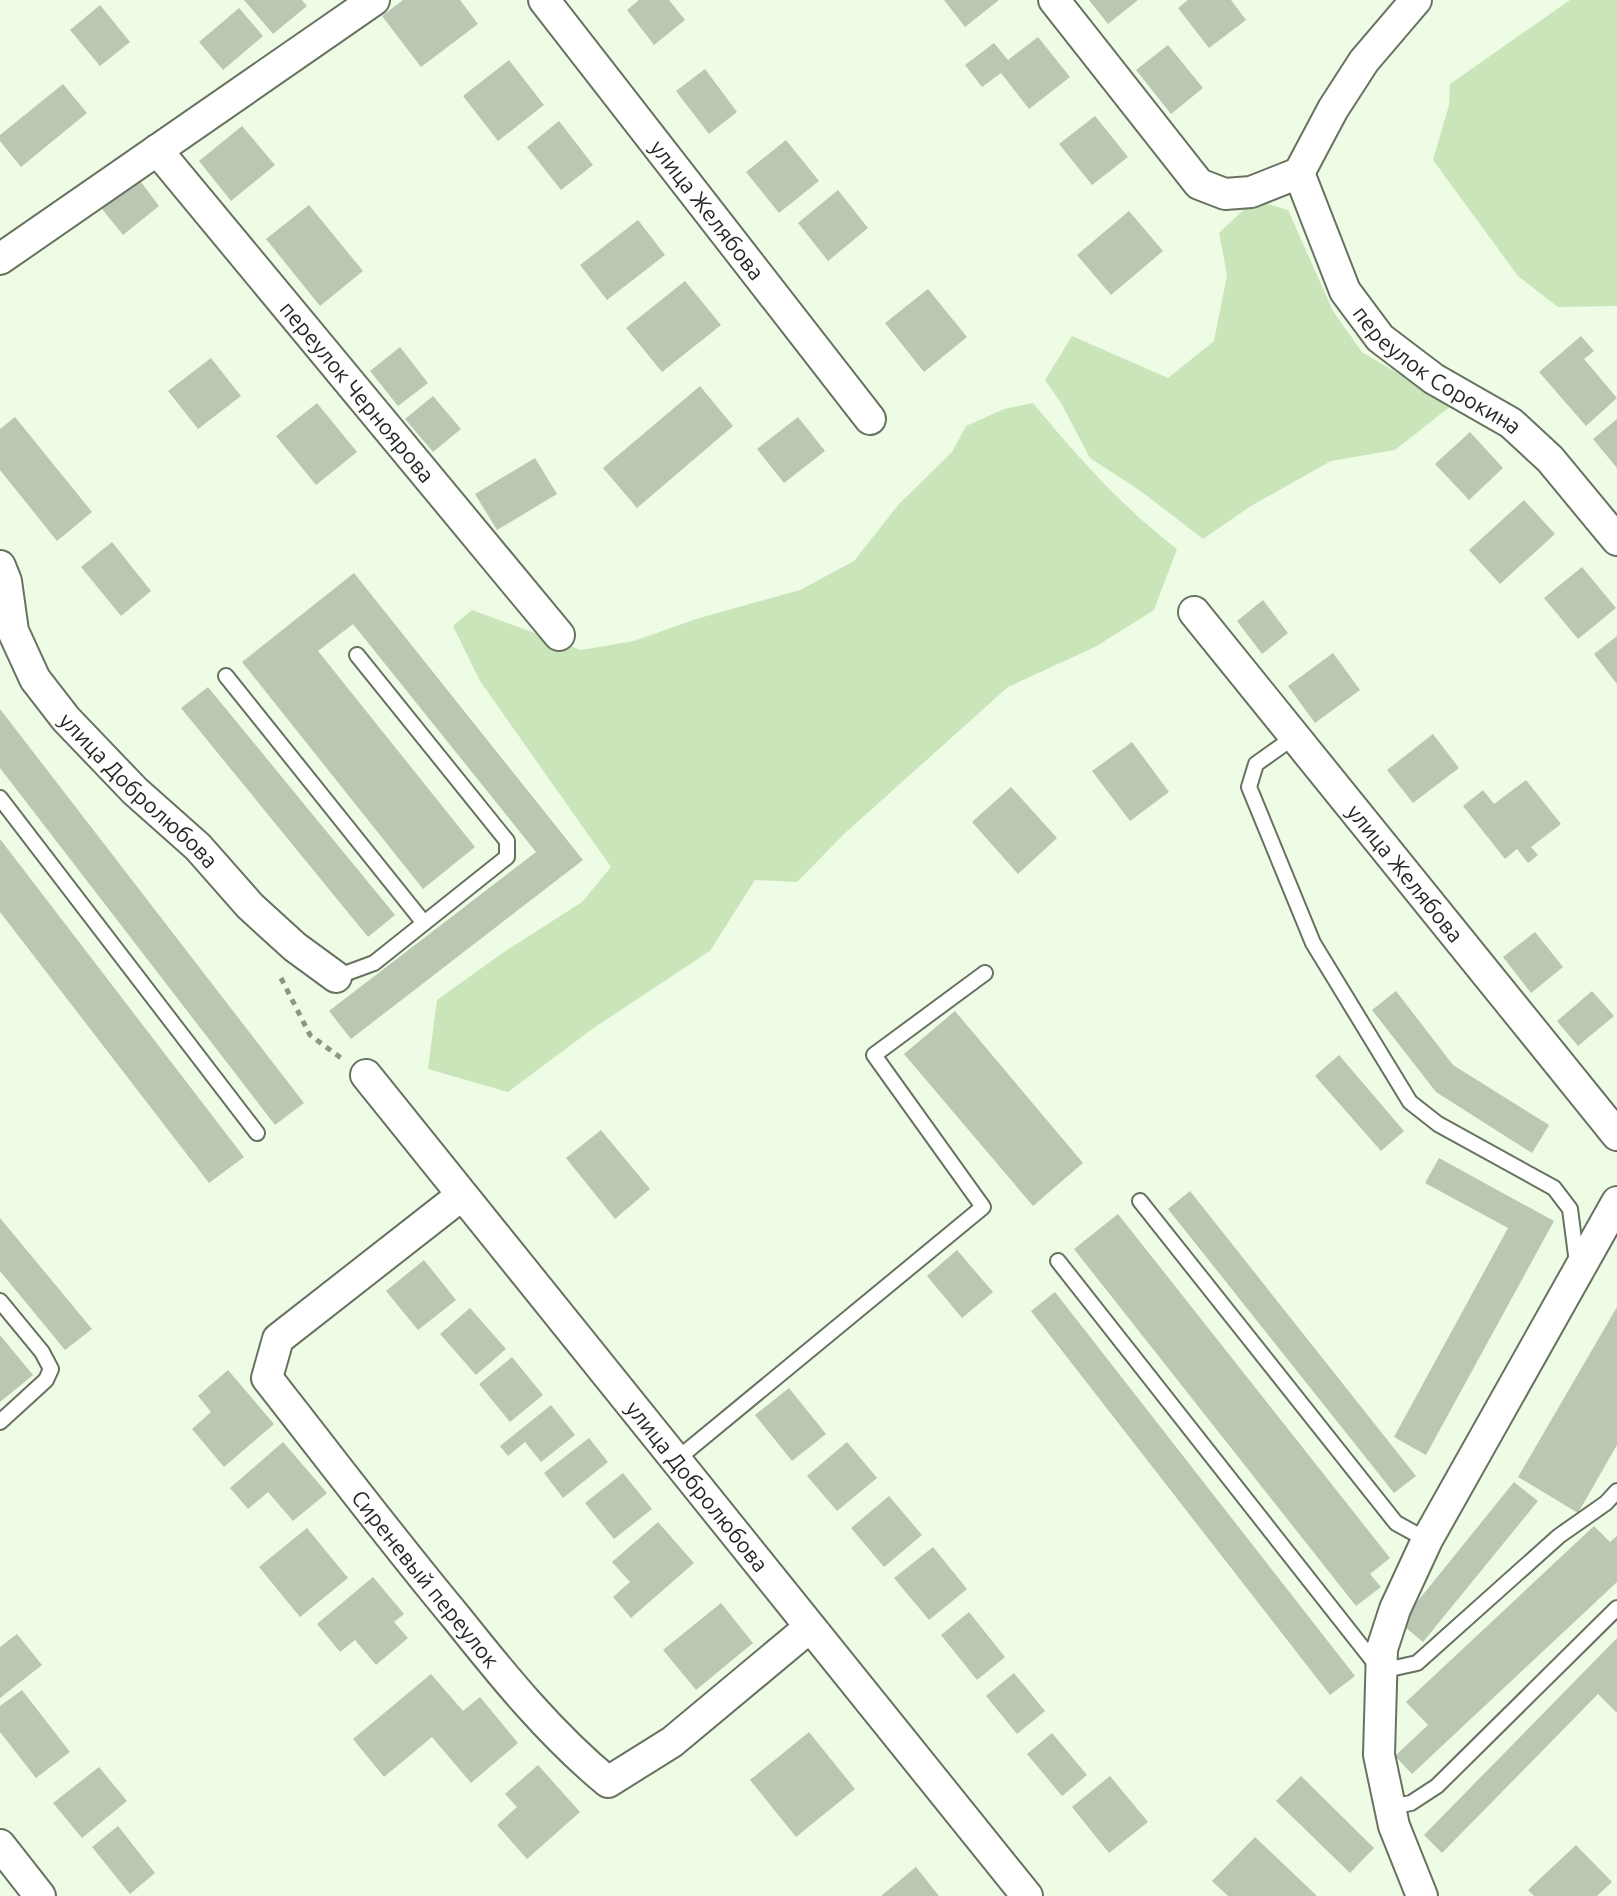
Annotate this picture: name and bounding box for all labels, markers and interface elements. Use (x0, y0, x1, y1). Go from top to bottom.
street label: улица Желябова (646, 135, 770, 284)
street label: переулок Черноярова (276, 296, 440, 487)
street label: переулок Сорокина (1348, 301, 1527, 438)
street label: улица Добролюбова (55, 707, 223, 873)
street label: улица Желябова (1342, 799, 1469, 947)
street label: улица Добролюбова (621, 1396, 774, 1576)
street label: Сиреневый переулок (347, 1485, 505, 1672)

